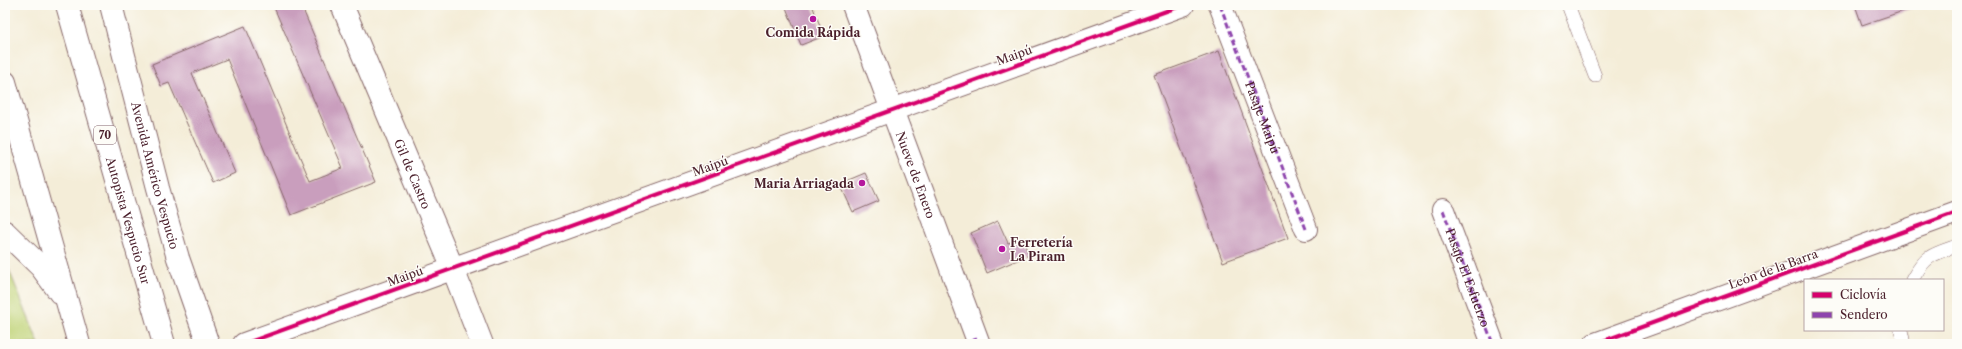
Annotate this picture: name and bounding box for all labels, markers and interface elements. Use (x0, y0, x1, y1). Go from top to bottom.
marker: Comida Rápida (808, 14, 818, 24)
place label: Comida Rápida (766, 25, 861, 40)
street label: Maipú (994, 41, 1035, 68)
street label: Pasaje Maipú (1242, 79, 1284, 156)
street label: Avenida Américo Vespucio (128, 99, 183, 251)
road number: 70 (94, 126, 116, 144)
street label: Nueve de Enero (893, 129, 939, 220)
street label: Gil de Castro (392, 136, 434, 211)
street label: Maipú (690, 152, 731, 179)
street label: Autopista Vespucio Sur (103, 154, 154, 286)
place label: Maria Arriagada (754, 176, 855, 191)
marker: Maria Arriagada (857, 178, 867, 188)
street label: Pasaje El Esfuerzo (1443, 226, 1493, 329)
place label: Ferretería La Piram (1010, 235, 1074, 264)
marker: Ferretería La Piram (997, 244, 1007, 254)
street label: León de la Barra (1726, 246, 1820, 292)
street label: Maipú (385, 262, 426, 289)
legend (1804, 279, 1944, 331)
text: Ciclovía (1840, 287, 1887, 302)
text: Sendero (1840, 307, 1888, 322)

